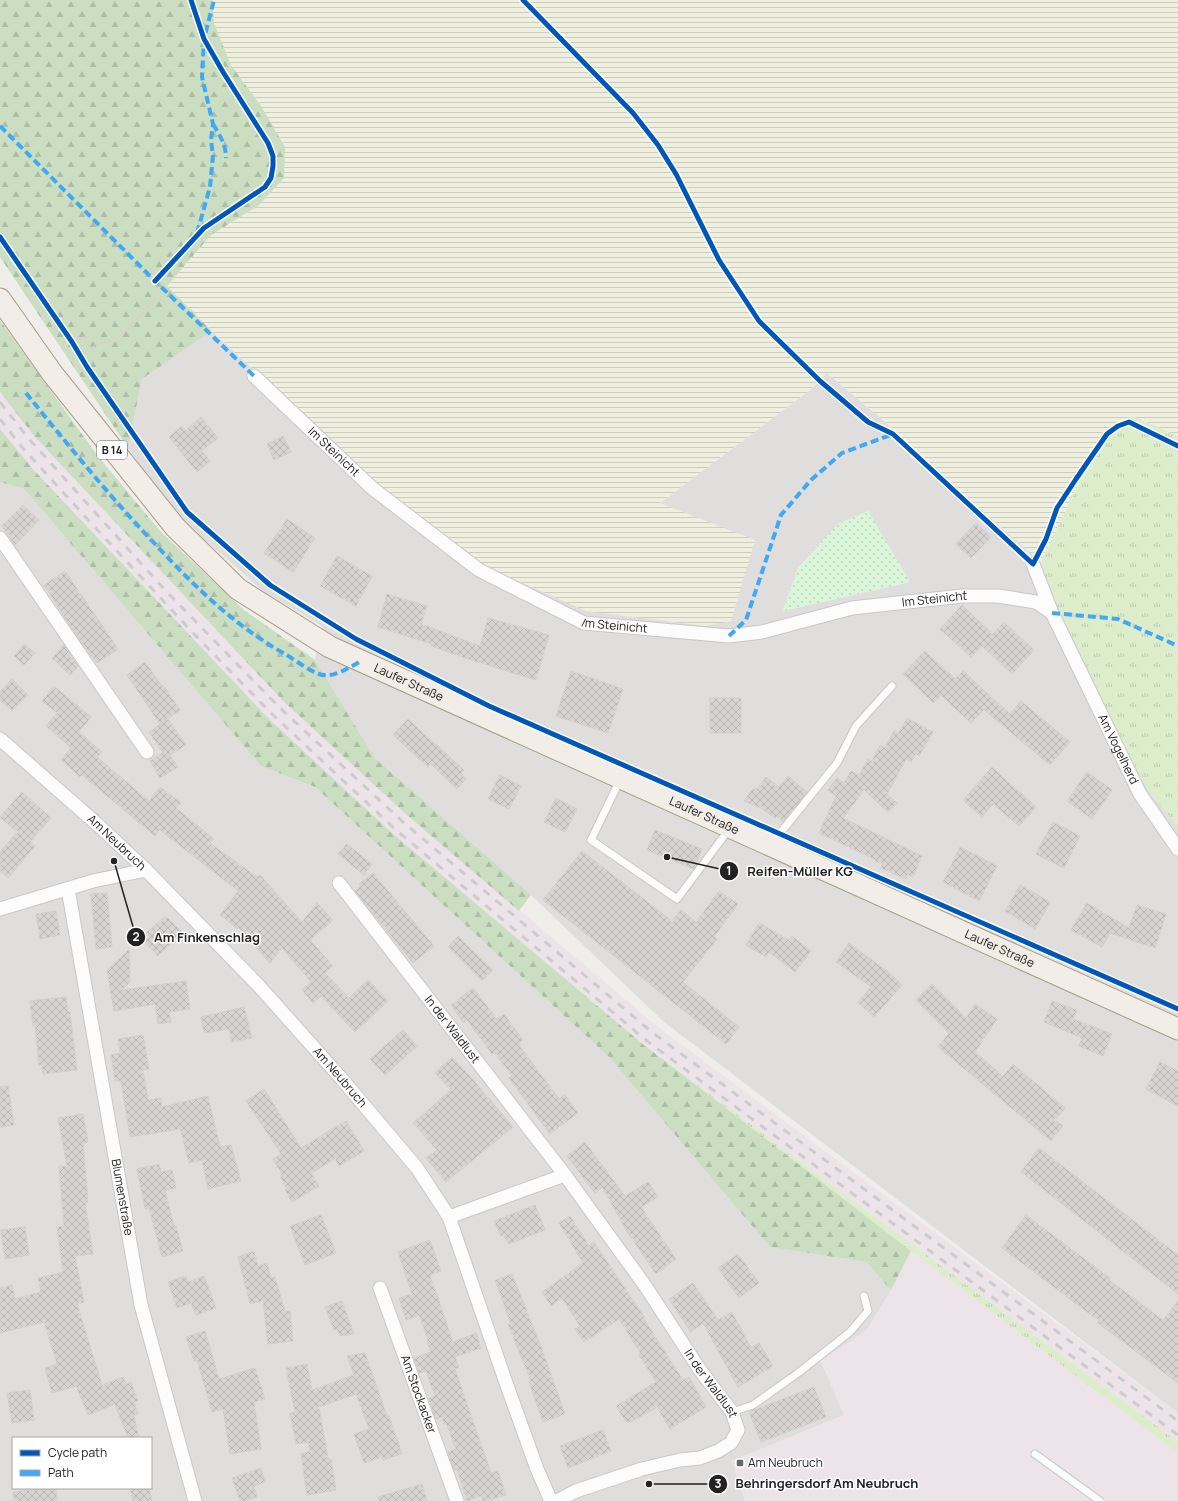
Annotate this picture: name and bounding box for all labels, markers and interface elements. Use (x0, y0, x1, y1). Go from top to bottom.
street label: Im Steinicht (304, 423, 364, 480)
road number: B 14 (97, 441, 127, 459)
street label: Im Steinicht (901, 587, 967, 611)
street label: Im Steinicht (579, 614, 649, 637)
street label: Laufer Straße (371, 659, 447, 705)
street label: Am Vogelherd (1094, 711, 1143, 787)
street label: Laufer Straße (667, 792, 742, 838)
street label: Am Neubruch (84, 810, 150, 874)
callout: Reifen-Müller KG (719, 858, 860, 883)
text: 1 (726, 862, 732, 879)
text: Reifen-Müller KG (747, 862, 853, 880)
callout: Am Finkenschlag (126, 925, 268, 950)
street label: Laufer Straße (962, 925, 1037, 971)
text: 2 (132, 928, 140, 945)
text: Am Finkenschlag (154, 928, 260, 946)
street label: In der Waldlust (421, 992, 484, 1067)
street label: Am Neubruch (309, 1043, 371, 1111)
street label: Blumenstraße (108, 1158, 138, 1237)
street label: In der Waldlust (681, 1345, 742, 1420)
street label: Am Stockacker (397, 1352, 441, 1436)
legend (12, 1437, 152, 1489)
text: Cycle path (48, 1444, 107, 1461)
place label: Am Neubruch (748, 1454, 823, 1471)
marker: Am Neubruch (735, 1458, 745, 1468)
text: Path (48, 1464, 74, 1481)
callout: Behringersdorf Am Neubruch (708, 1471, 927, 1496)
text: Behringersdorf Am Neubruch (736, 1474, 918, 1492)
text: 3 (715, 1475, 722, 1492)

